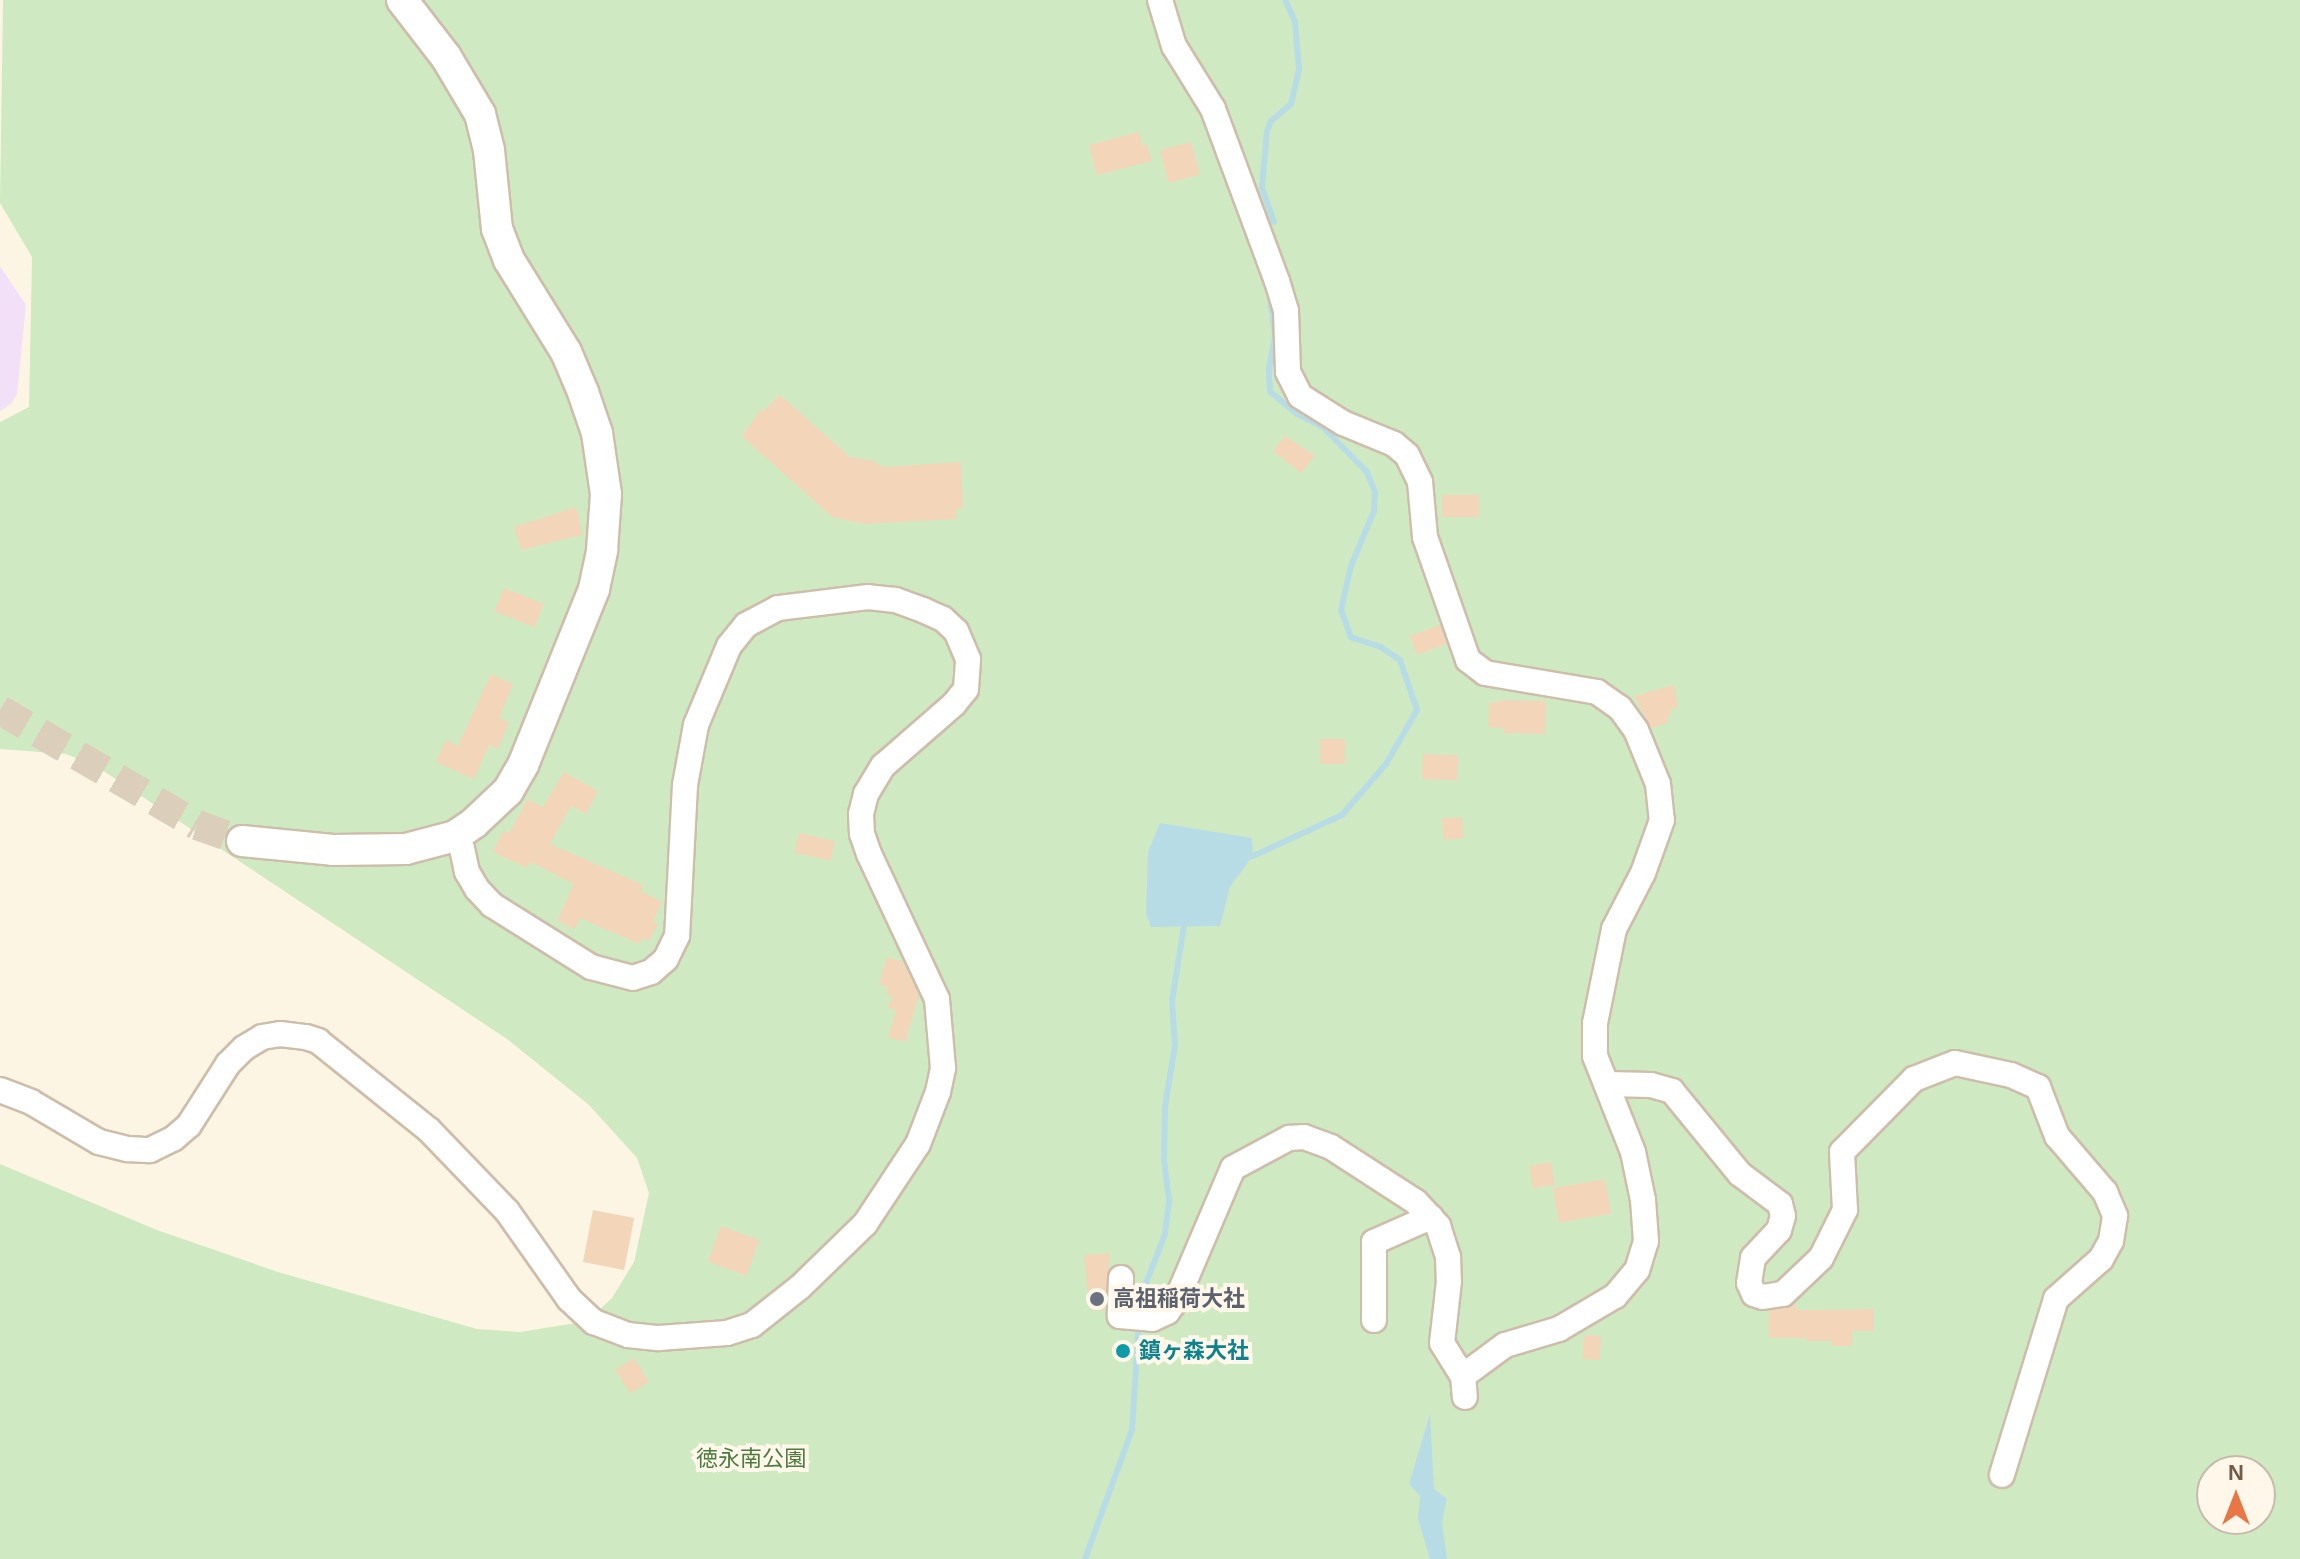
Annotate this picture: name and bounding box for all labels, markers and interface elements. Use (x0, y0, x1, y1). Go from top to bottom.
place label: 高祖稲荷大社 (1113, 1286, 1245, 1312)
marker: 高祖稲荷大社 (1088, 1290, 1106, 1308)
place label: 鎮ヶ森大社 (1139, 1338, 1249, 1364)
marker: 鎮ヶ森大社 (1114, 1342, 1132, 1360)
park label: 徳永南公園 (696, 1446, 806, 1472)
north arrow (2196, 1455, 2276, 1535)
text: N (2228, 1460, 2244, 1485)

